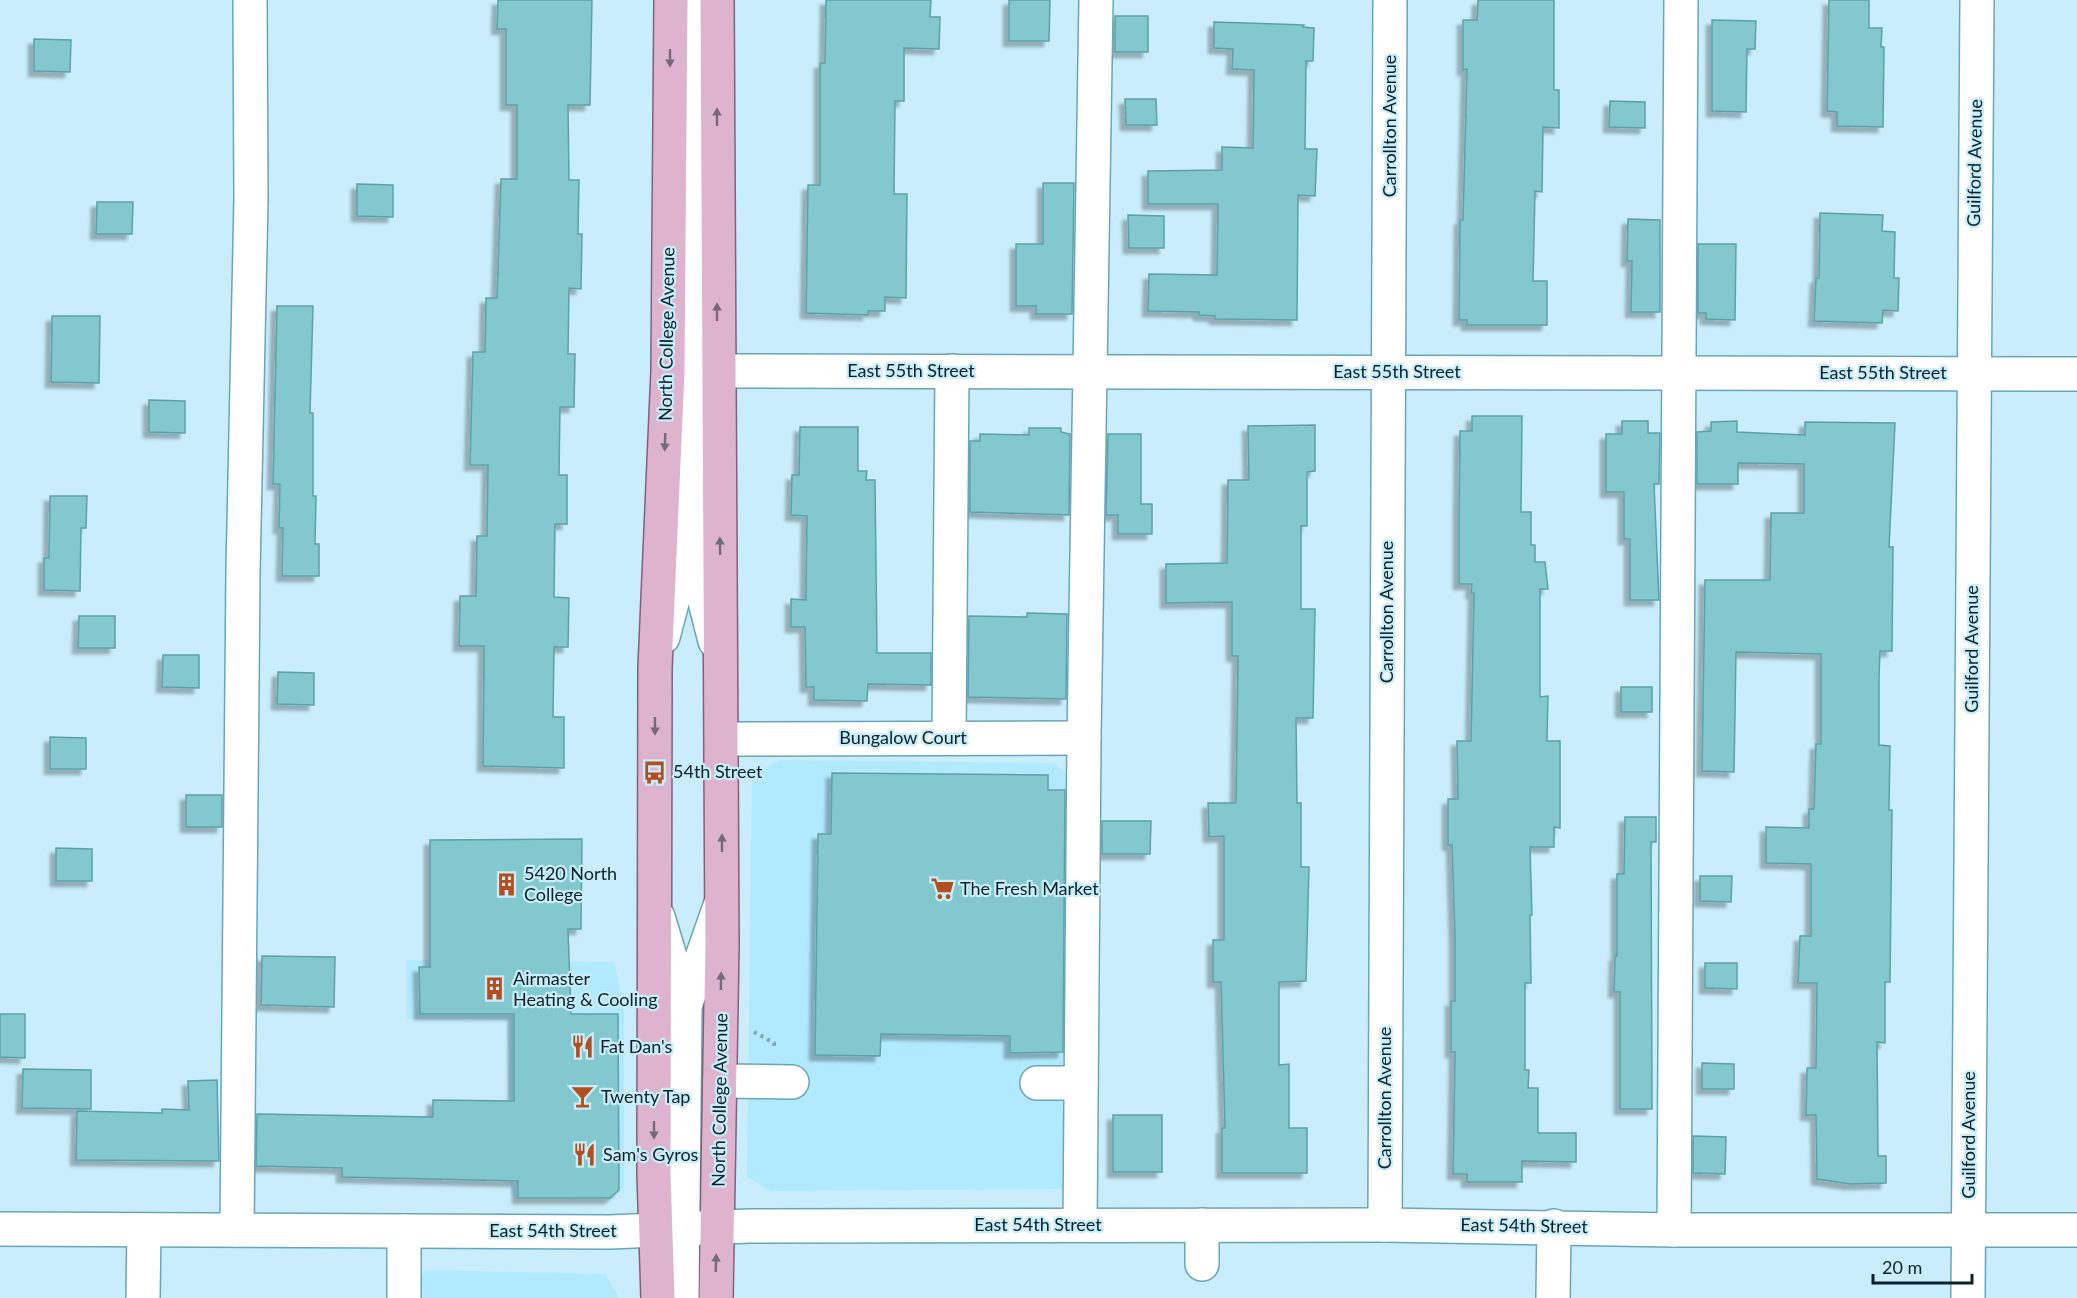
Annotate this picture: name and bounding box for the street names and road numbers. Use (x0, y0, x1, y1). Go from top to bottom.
street label: Carrollton Avenue (1378, 55, 1400, 197)
street label: Guilford Avenue (1962, 99, 1986, 227)
street label: North College Avenue (653, 247, 679, 421)
street label: East 55th Street (847, 359, 975, 381)
street label: East 55th Street (1333, 360, 1461, 382)
street label: East 55th Street (1819, 361, 1947, 383)
street label: Carrollton Avenue (1375, 541, 1397, 683)
street label: Guilford Avenue (1960, 585, 1982, 713)
street label: Bungalow Court (839, 726, 967, 748)
street label: North College Avenue (706, 1013, 732, 1187)
street label: Carrollton Avenue (1373, 1027, 1395, 1169)
street label: Guilford Avenue (1957, 1071, 1979, 1199)
street label: East 54th Street (974, 1213, 1102, 1235)
street label: East 54th Street (1460, 1213, 1588, 1237)
street label: East 54th Street (489, 1219, 617, 1241)

